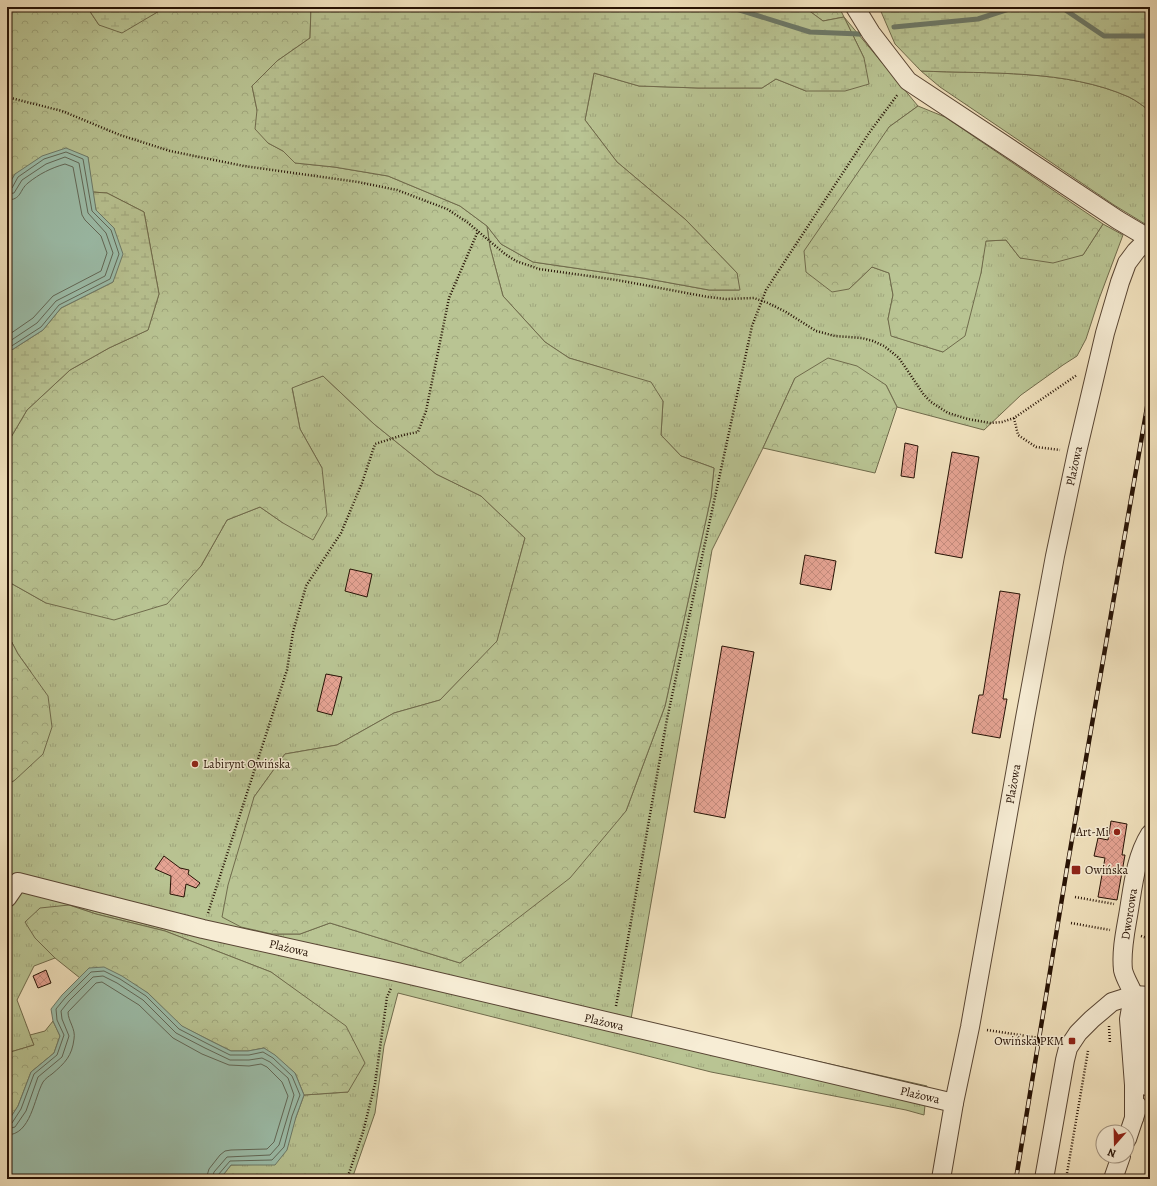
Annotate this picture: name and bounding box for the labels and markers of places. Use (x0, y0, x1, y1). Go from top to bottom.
place label: Labirynt Owińska (203, 756, 291, 772)
marker: Labirynt Owińska (190, 759, 200, 769)
place label: Art-Mi (1075, 824, 1109, 840)
marker: Art-Mi (1112, 827, 1122, 837)
place label: Owińska (1085, 862, 1129, 878)
marker: Owińska (1070, 864, 1082, 876)
place label: Owińska PKM (994, 1033, 1064, 1049)
marker: Owińska PKM (1067, 1036, 1077, 1046)

